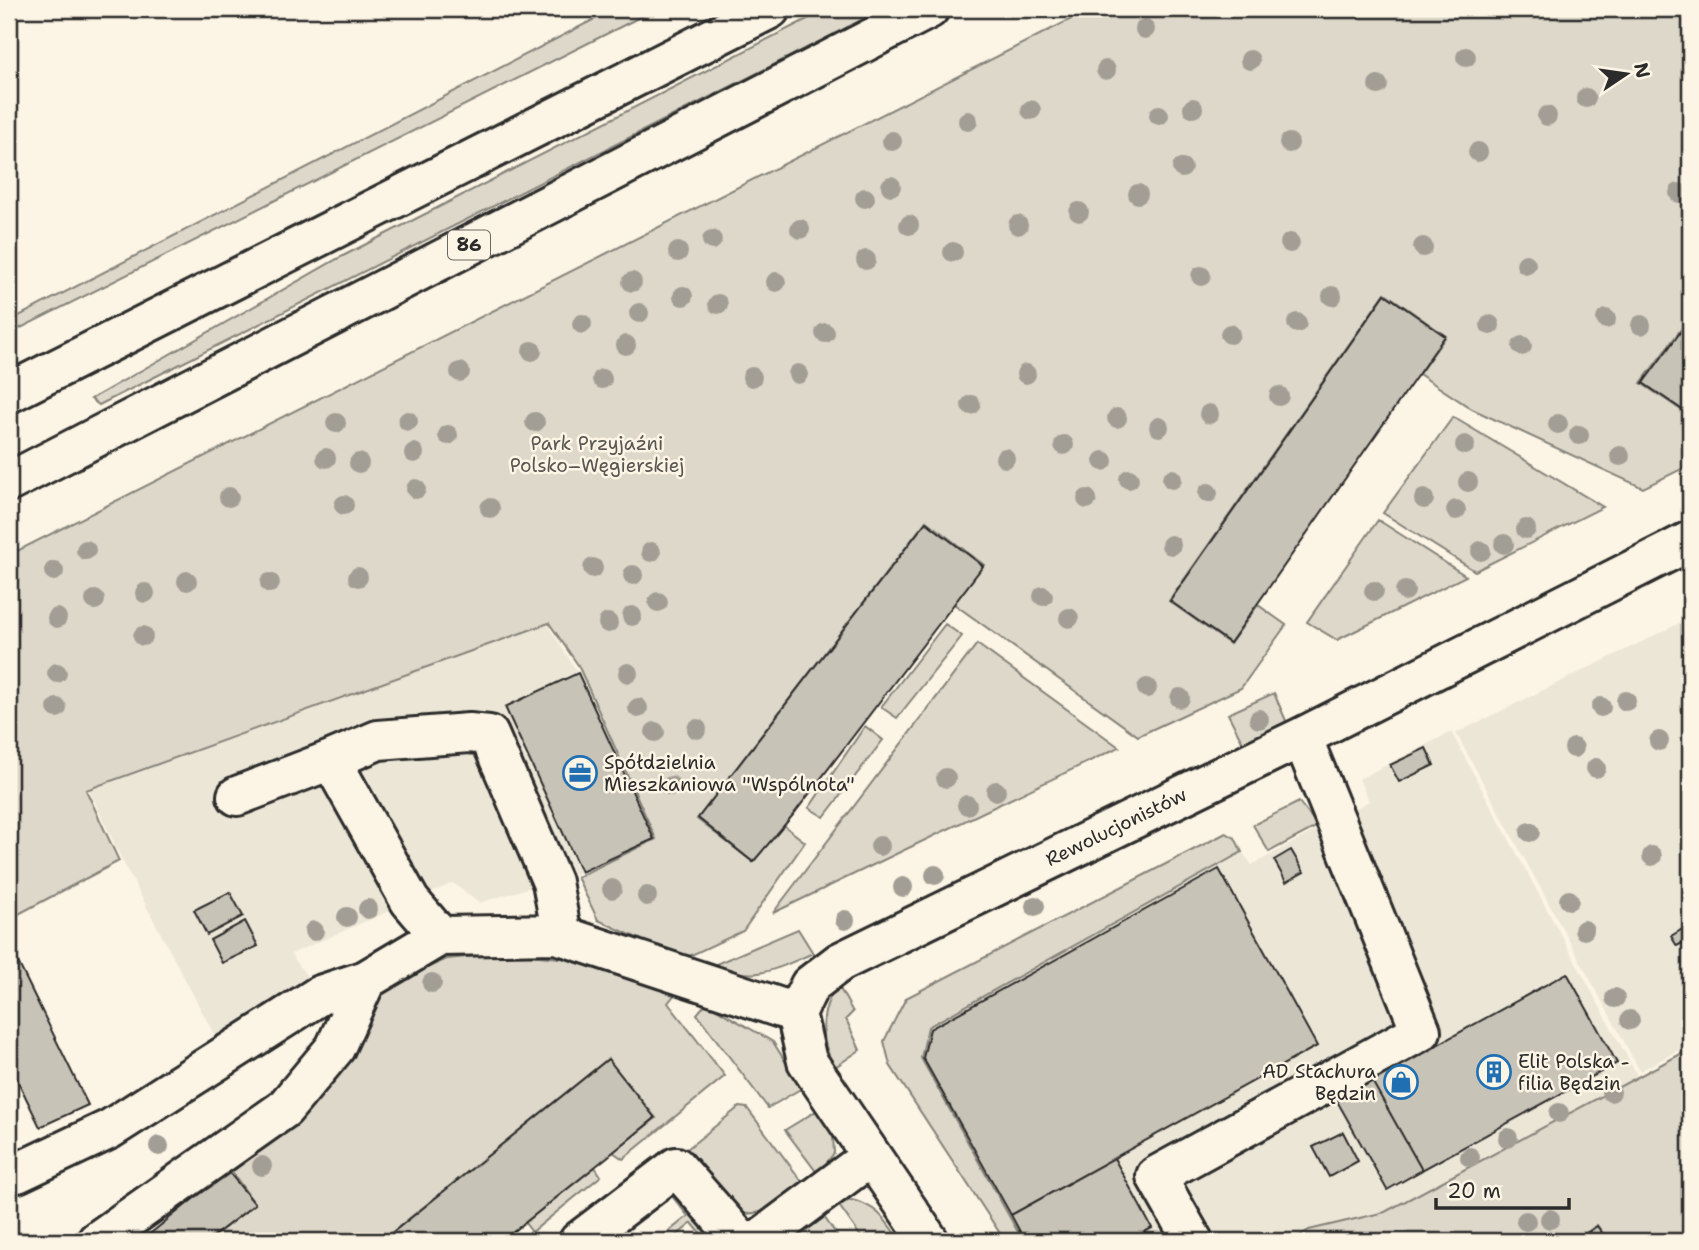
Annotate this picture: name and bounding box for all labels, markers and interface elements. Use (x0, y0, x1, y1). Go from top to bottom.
north arrow (1590, 38, 1660, 108)
text: N (1628, 60, 1656, 80)
road number: 86 (448, 230, 490, 260)
park label: Park Przyjaźni Polsko–Węgierskiej (510, 431, 684, 478)
place label: Spółdzielnia Mieszkaniowa "Wspólnota" (604, 750, 855, 797)
office icon: Spółdzielnia Mieszkaniowa "Wspólnota" (561, 754, 599, 792)
street label: Rewolucjonistów (1041, 782, 1191, 872)
place label: Elit Polska - filia Będzin (1518, 1049, 1630, 1096)
building icon: Elit Polska - filia Będzin (1475, 1053, 1513, 1091)
place label: AD Stachura Będzin (1262, 1059, 1376, 1106)
shop icon: AD Stachura Będzin (1382, 1063, 1420, 1101)
scale bar (1436, 1166, 1570, 1210)
text: 20 m (1447, 1177, 1501, 1205)

